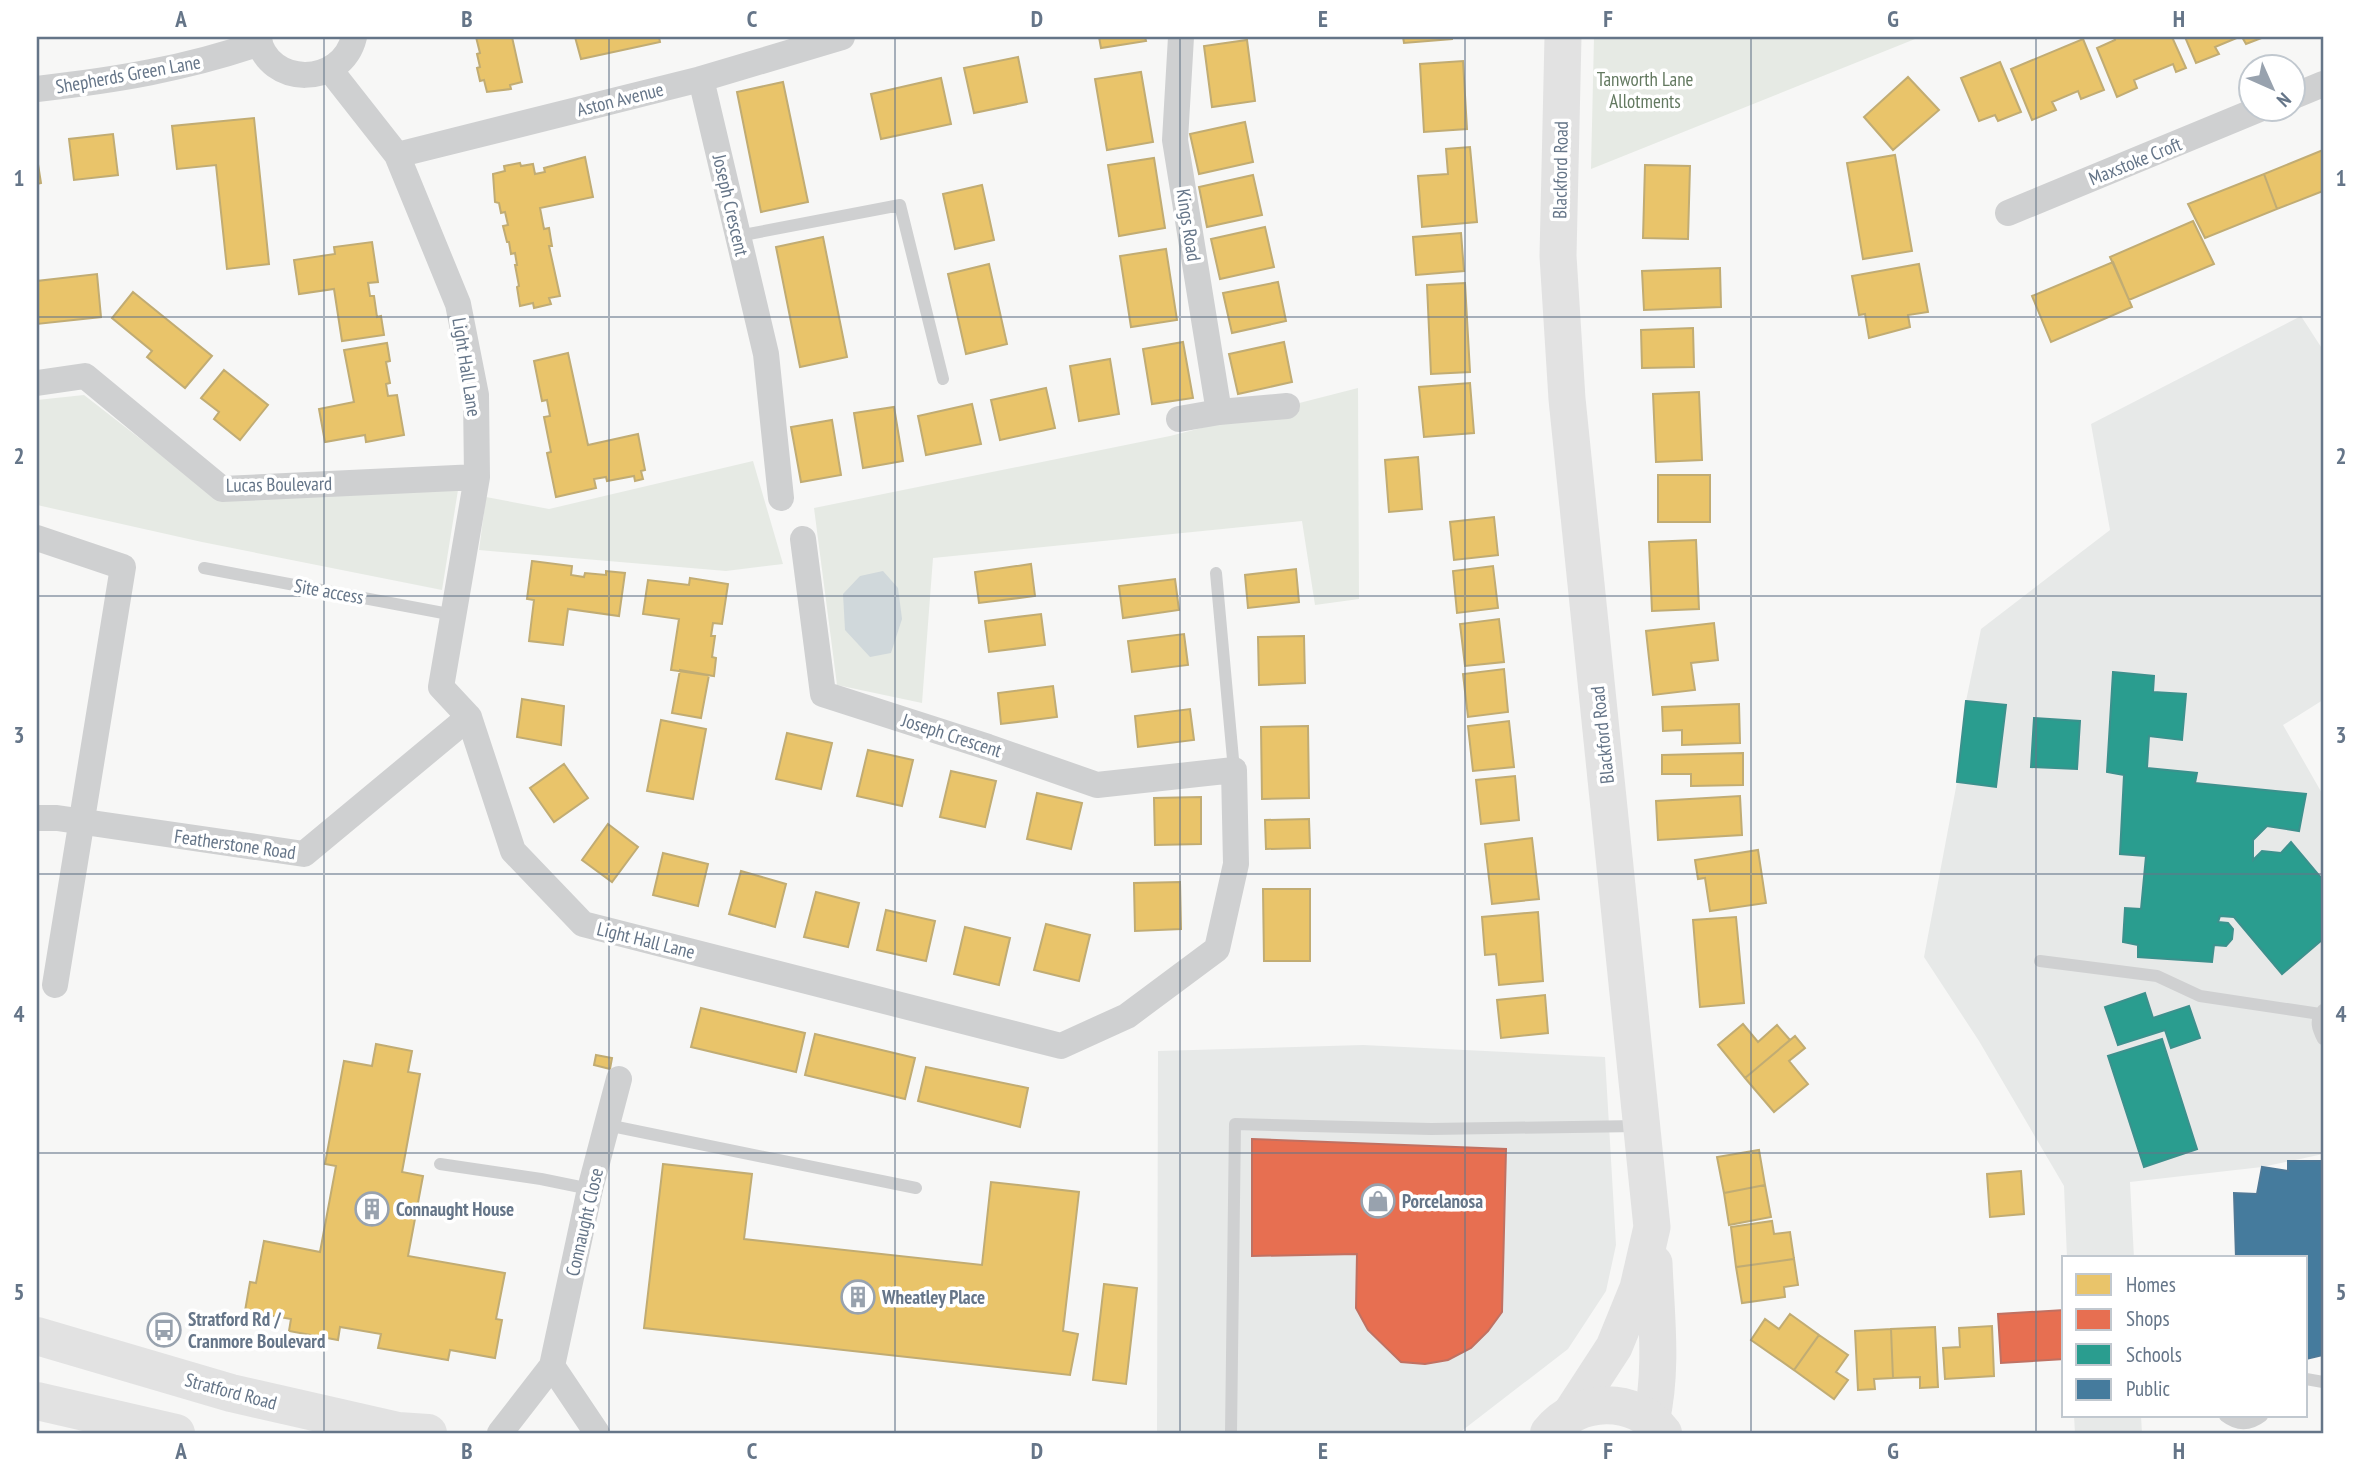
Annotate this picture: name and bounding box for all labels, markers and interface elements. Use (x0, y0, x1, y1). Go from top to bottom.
text: A (174, 4, 187, 33)
text: B (461, 4, 473, 33)
text: C (747, 4, 758, 33)
text: D (1031, 4, 1043, 33)
text: E (1318, 4, 1328, 33)
text: F (1603, 4, 1613, 33)
text: G (1887, 4, 1899, 33)
text: H (2173, 4, 2185, 33)
street label: Shepherds Green Lane (54, 49, 202, 99)
north arrow (2238, 52, 2308, 122)
park label: Tanworth Lane Allotments (1597, 67, 1694, 113)
street label: Aston Avenue (574, 77, 666, 121)
text: N (2272, 88, 2296, 112)
street label: Blackford Road (1547, 121, 1573, 219)
street label: Maxstoke Croft (2085, 131, 2186, 190)
street label: Joseph Crescent (707, 151, 755, 259)
text: 1 (14, 163, 25, 192)
text: 1 (2336, 163, 2347, 192)
street label: Kings Road (1171, 187, 1207, 263)
street label: Light Hall Lane (447, 316, 487, 418)
text: 2 (14, 441, 25, 470)
text: 2 (2336, 441, 2347, 470)
street label: Lucas Boulevard (226, 471, 332, 497)
street label: Site access (292, 573, 366, 609)
street label: Blackford Road (1585, 685, 1619, 785)
street label: Joseph Crescent (898, 707, 1006, 763)
text: 3 (14, 720, 25, 749)
text: 3 (2336, 720, 2347, 749)
street label: Featherstone Road (173, 824, 297, 864)
street label: Light Hall Lane (595, 916, 698, 964)
text: 4 (14, 999, 25, 1028)
text: 4 (2336, 999, 2347, 1028)
street label: Connaught Close (560, 1165, 608, 1278)
shop icon: Porcelanosa (1359, 1182, 1397, 1220)
place label: Porcelanosa (1402, 1189, 1483, 1213)
building icon: Connaught House (353, 1190, 391, 1228)
place label: Connaught House (396, 1197, 514, 1221)
legend (2062, 1256, 2308, 1418)
text: Homes (2126, 1271, 2176, 1298)
text: 5 (14, 1277, 25, 1306)
text: 5 (2336, 1277, 2347, 1306)
building icon: Wheatley Place (839, 1278, 877, 1316)
place label: Wheatley Place (881, 1285, 985, 1309)
text: Shops (2126, 1305, 2170, 1332)
place label: Stratford Rd / Cranmore Boulevard (188, 1307, 325, 1353)
bus stop icon: Stratford Rd / Cranmore Boulevard (145, 1311, 183, 1349)
text: Schools (2126, 1341, 2182, 1368)
street label: Stratford Road (182, 1367, 280, 1415)
text: Public (2126, 1375, 2171, 1402)
text: A (174, 1436, 187, 1465)
text: B (461, 1436, 473, 1465)
text: C (747, 1436, 758, 1465)
text: D (1031, 1436, 1043, 1465)
text: E (1318, 1436, 1328, 1465)
text: F (1603, 1436, 1613, 1465)
text: G (1887, 1436, 1899, 1465)
text: H (2173, 1436, 2185, 1465)

